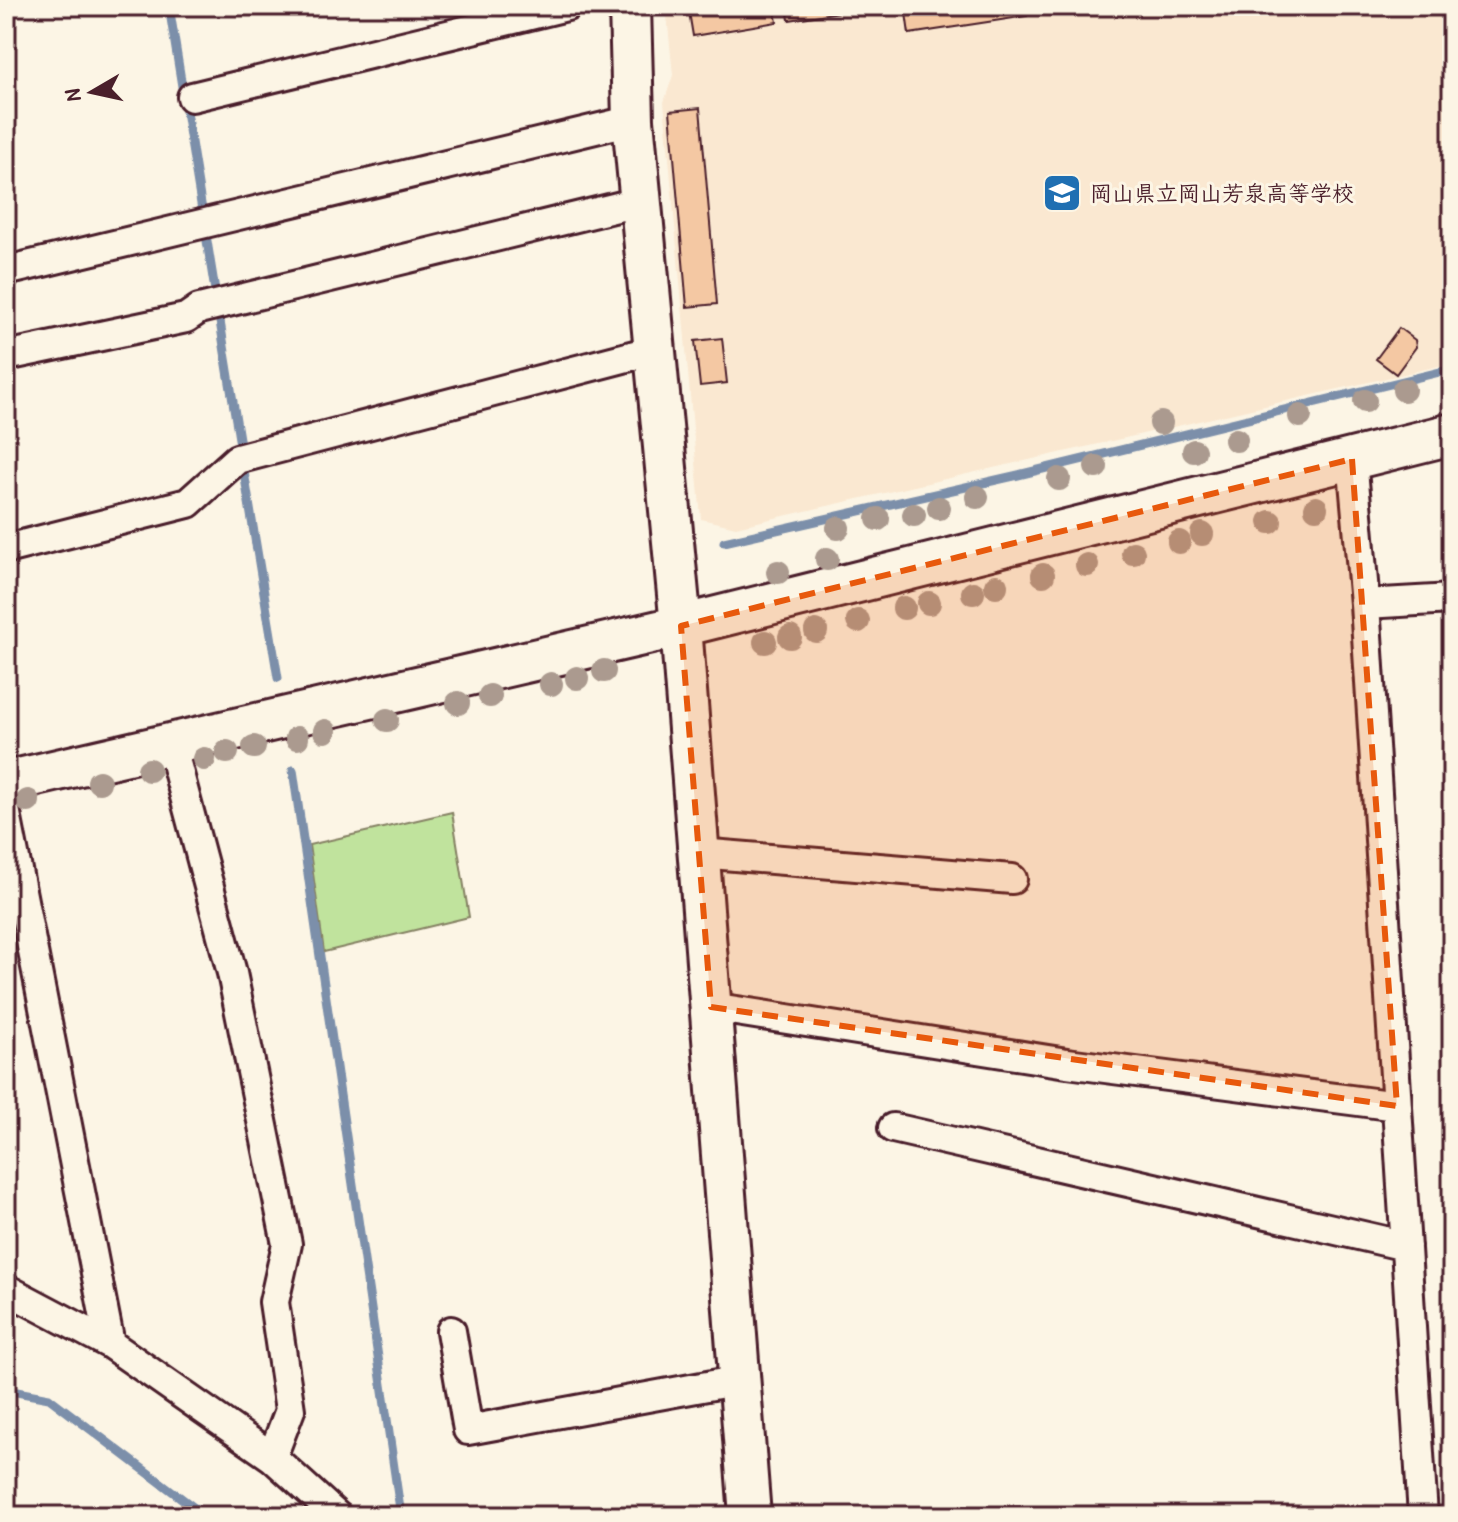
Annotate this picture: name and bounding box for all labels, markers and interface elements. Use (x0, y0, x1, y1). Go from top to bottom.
north arrow (52, 52, 132, 132)
text: N (56, 87, 88, 103)
school or university icon: 岡山県立岡山芳泉高等学校 (1041, 172, 1083, 214)
place label: 岡山県立岡山芳泉高等学校 (1090, 178, 1354, 208)

